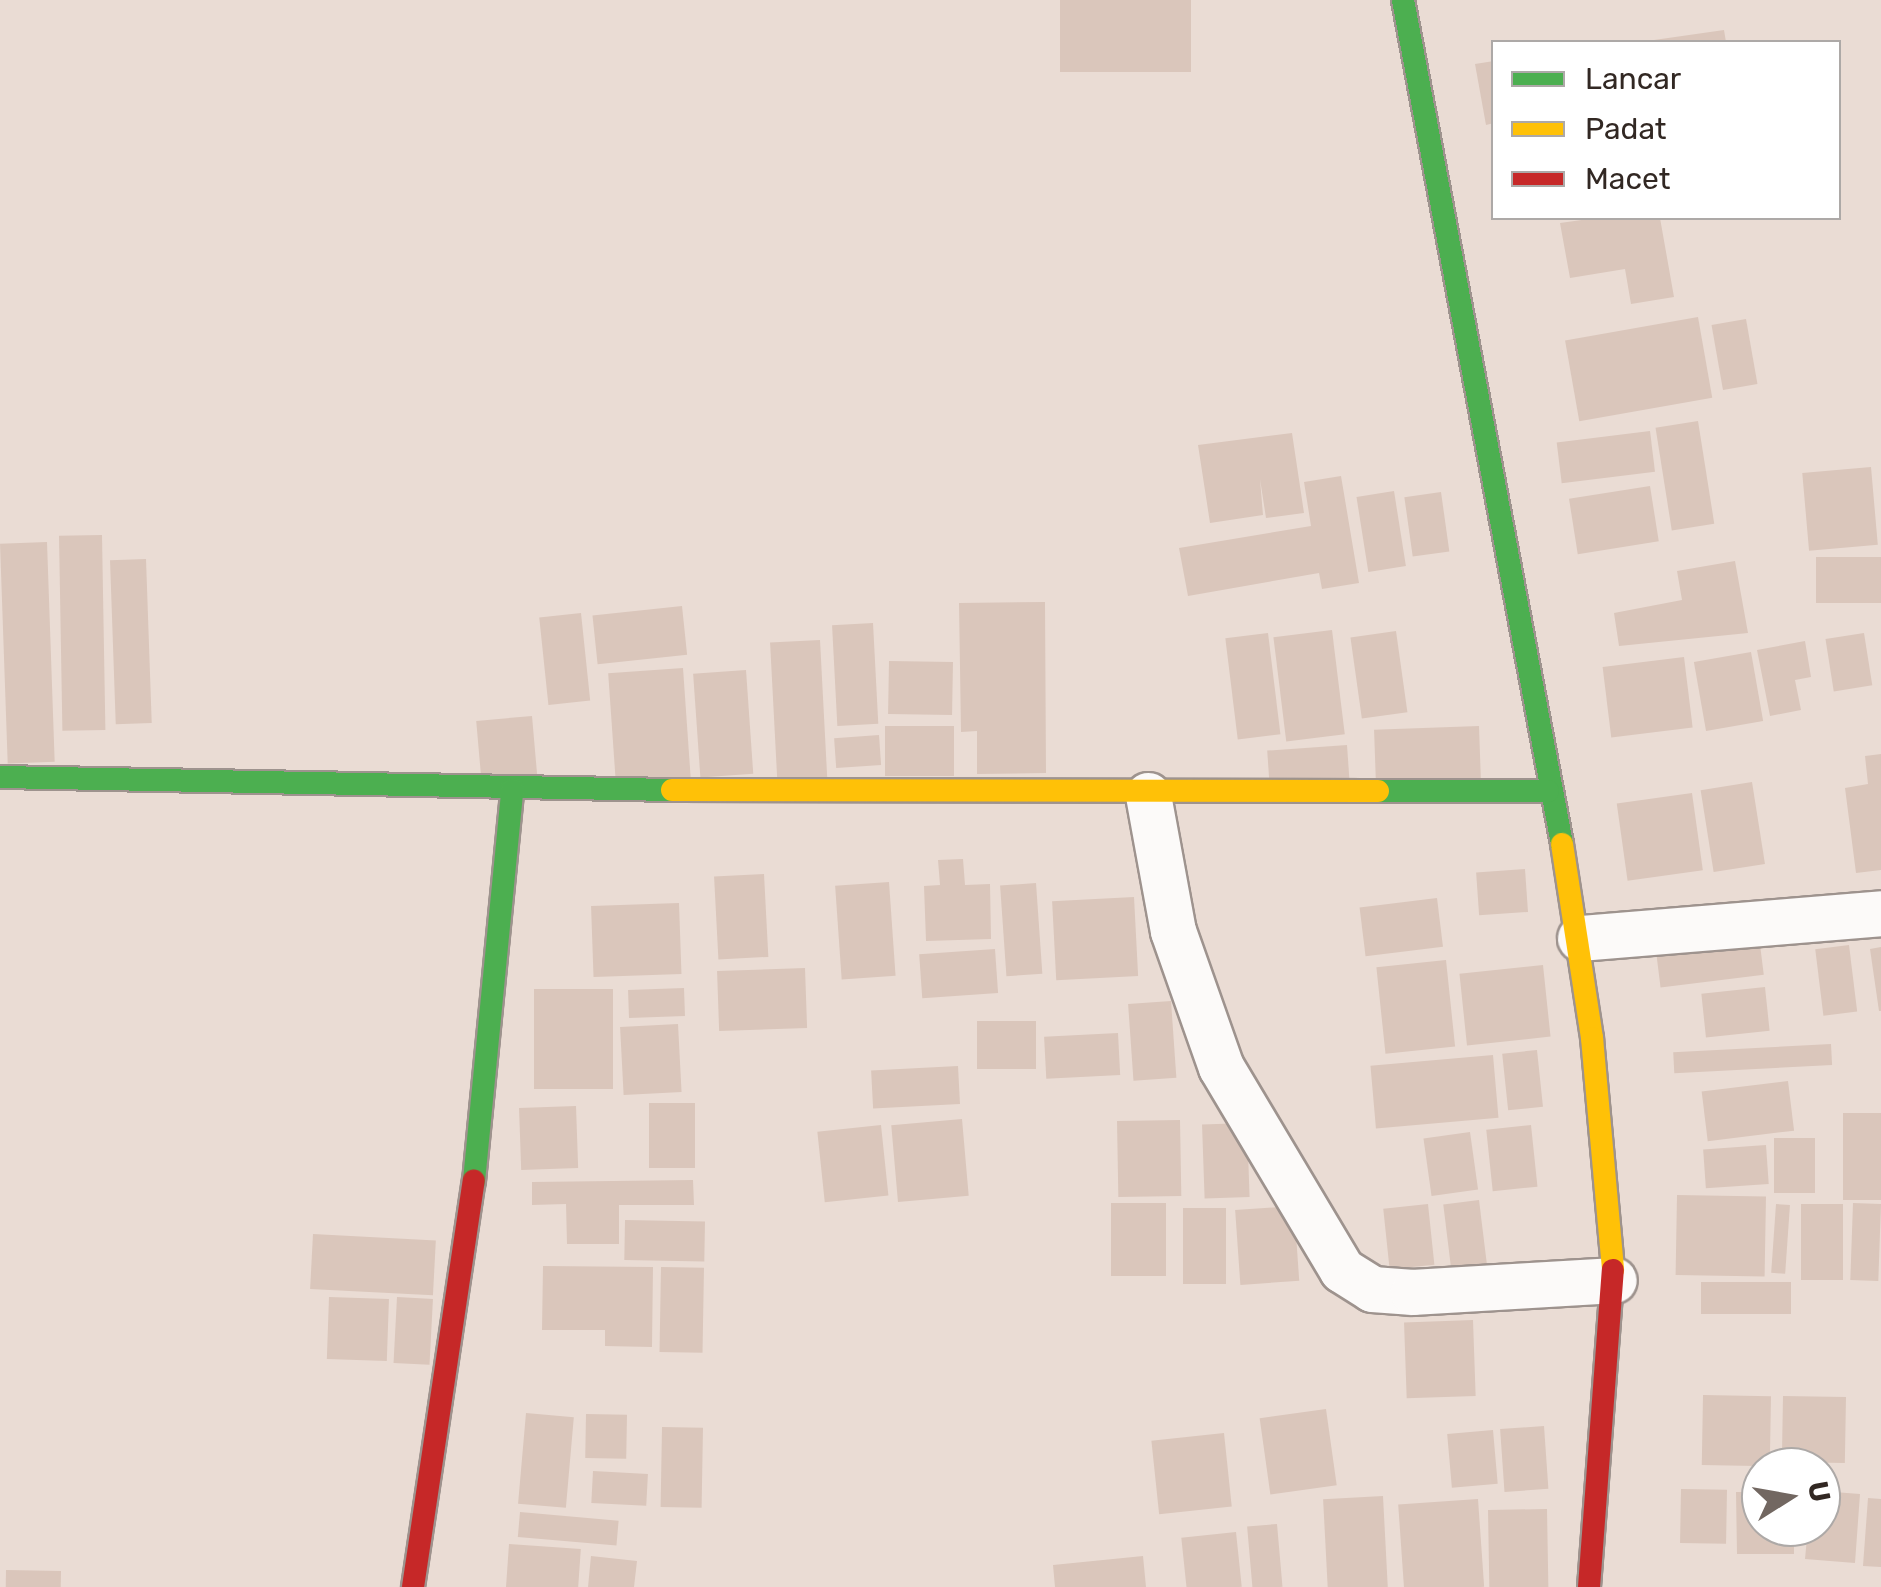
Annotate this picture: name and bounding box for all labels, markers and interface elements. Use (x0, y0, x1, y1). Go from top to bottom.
legend (1491, 40, 1841, 220)
text: Lancar (1585, 61, 1681, 97)
text: Padat (1585, 111, 1667, 147)
text: Macet (1585, 161, 1670, 197)
north arrow (1741, 1447, 1841, 1547)
text: U (1801, 1478, 1837, 1505)

